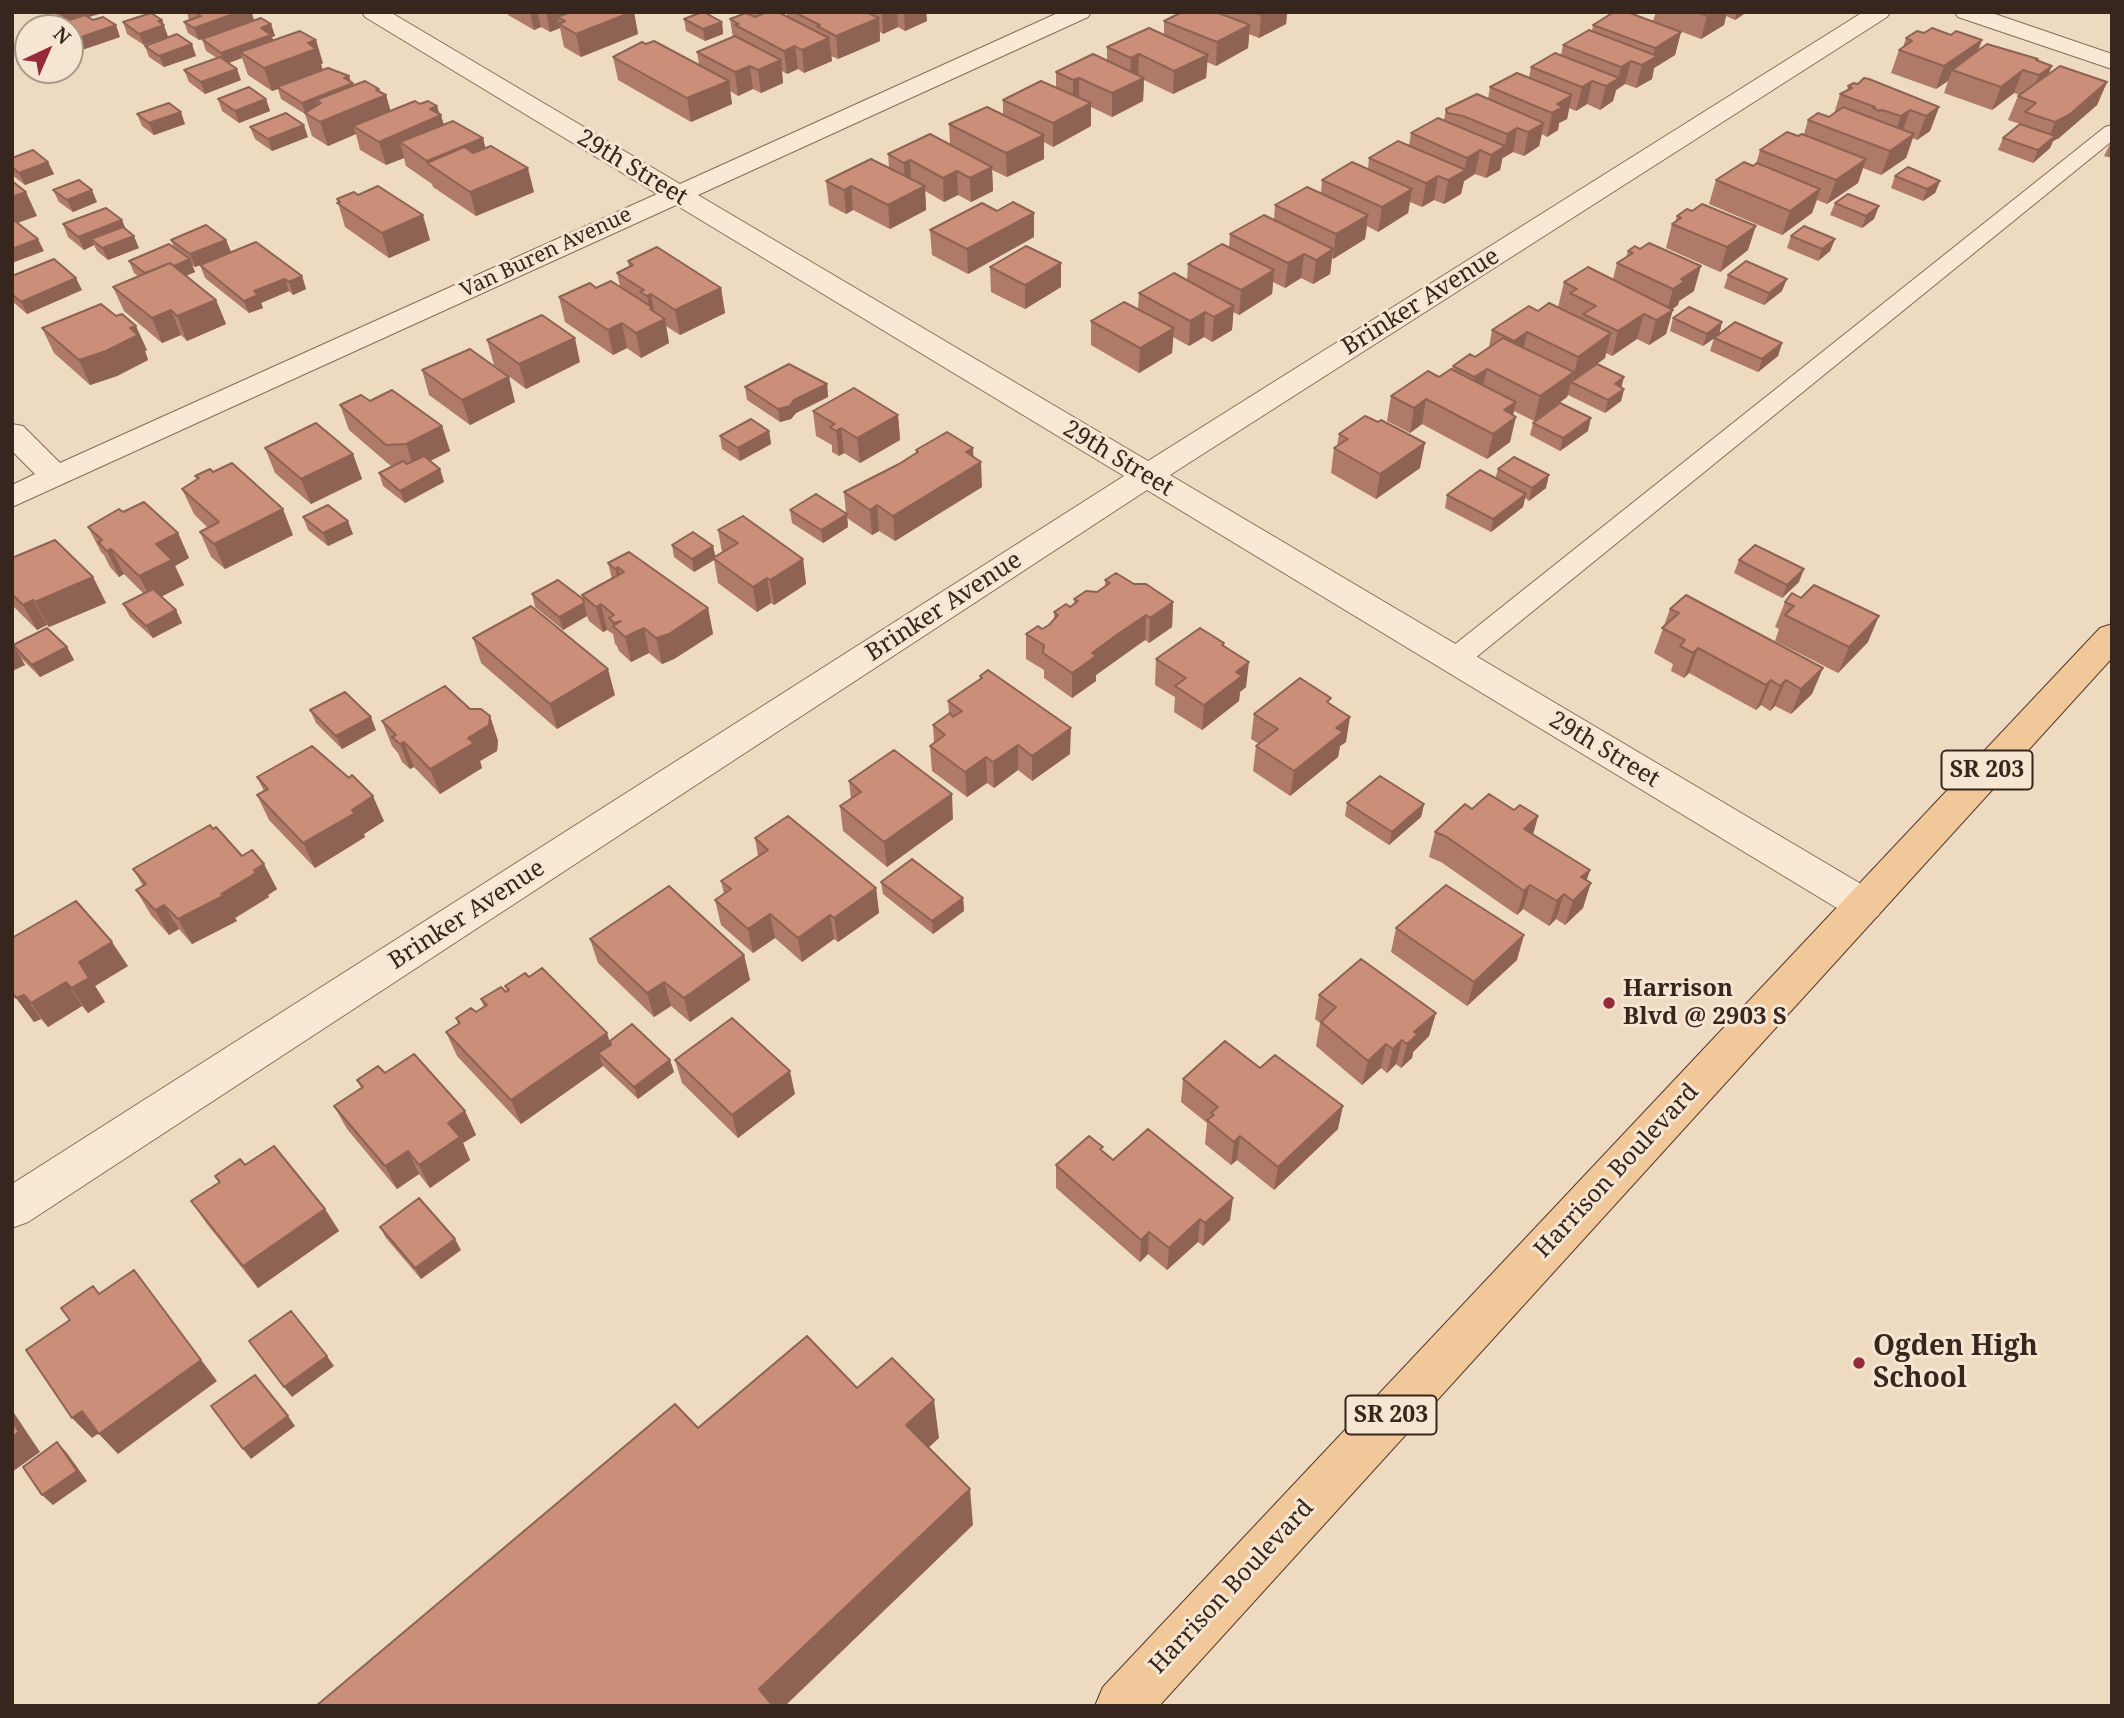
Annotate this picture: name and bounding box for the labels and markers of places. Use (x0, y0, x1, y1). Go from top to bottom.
place label: Harrison Blvd @ 2903 S (1623, 975, 1787, 1031)
marker: Harrison Blvd @ 2903 S (1601, 995, 1617, 1011)
place label: Ogden High School (1873, 1330, 2038, 1396)
marker: Ogden High School (1851, 1355, 1867, 1371)

